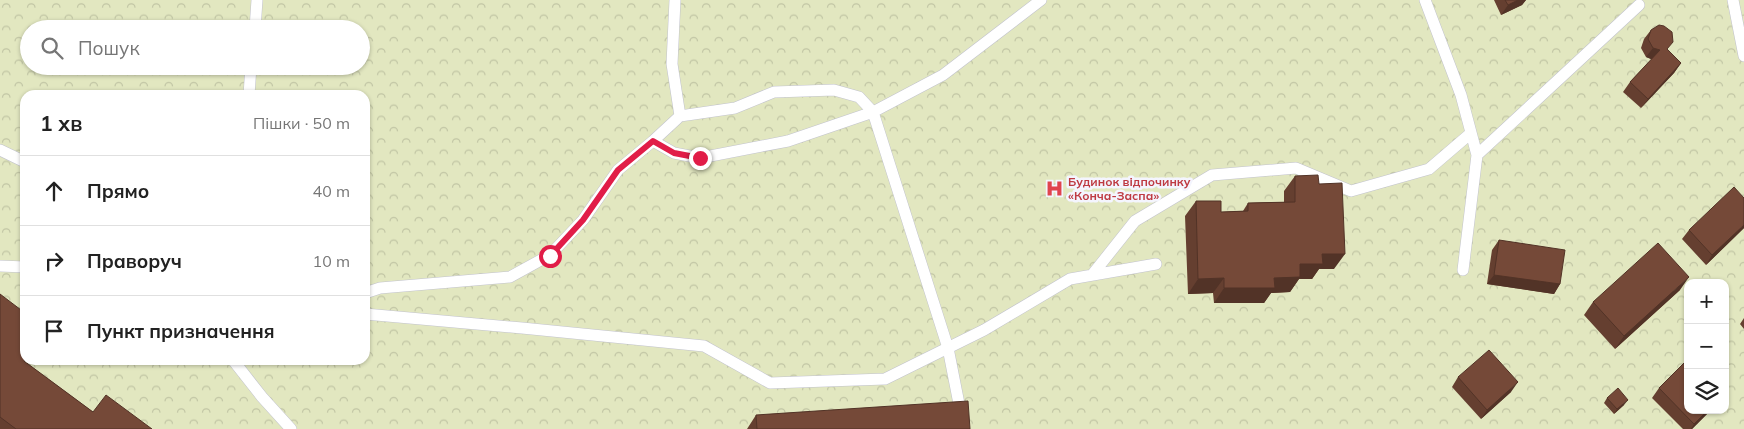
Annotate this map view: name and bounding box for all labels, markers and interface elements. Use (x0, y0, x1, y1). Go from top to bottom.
search box (20, 20, 370, 75)
icon: search (38, 34, 66, 62)
text: Пошук (78, 36, 140, 60)
text: 1 хв (40, 110, 82, 136)
text: Пішки · 50 m (253, 113, 350, 133)
route end (689, 147, 712, 170)
place label: Будинок відпочинку «Конча-Заспа» (1068, 174, 1191, 203)
icon: ahead (40, 177, 68, 205)
text: Прямо (87, 179, 149, 203)
hospital icon: Будинок відпочинку «Конча-Заспа» (1044, 179, 1064, 199)
text: 40 m (313, 181, 350, 201)
route start (539, 245, 562, 268)
icon: right (40, 247, 68, 275)
text: Праворуч (87, 249, 182, 273)
text: 10 m (313, 251, 350, 271)
map controls (1684, 279, 1729, 414)
button: + (1684, 279, 1729, 324)
icon: arrive (40, 317, 68, 345)
text: Пункт призначення (87, 319, 275, 343)
button: − (1684, 324, 1729, 369)
button: layers (1684, 369, 1729, 414)

